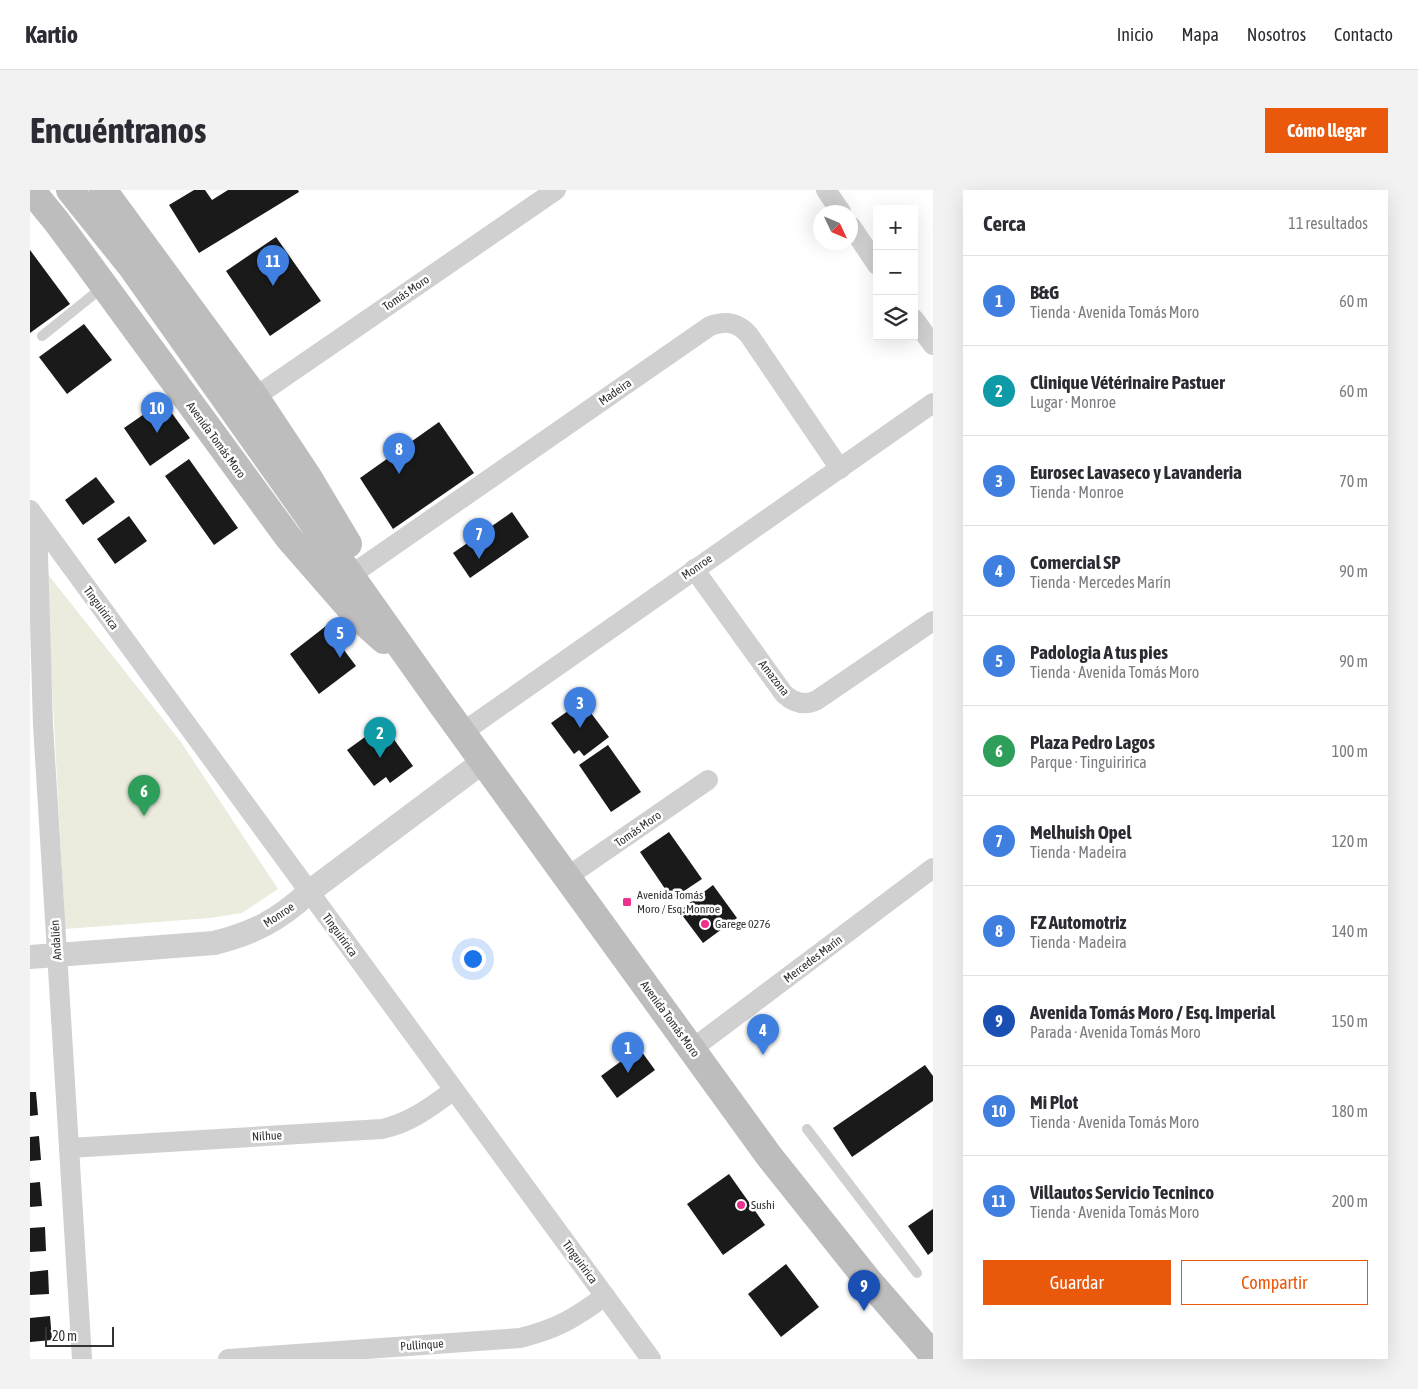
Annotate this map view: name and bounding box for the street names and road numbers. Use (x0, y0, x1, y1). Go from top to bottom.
street label: Tomás Moro (380, 272, 432, 314)
street label: Madeira (596, 376, 634, 408)
street label: Avenida Tomás Moro (184, 399, 249, 481)
street label: Monroe (679, 551, 715, 583)
street label: Tinguiririca (81, 584, 121, 632)
street label: Amazona (756, 657, 792, 699)
street label: Tomás Moro (612, 808, 664, 850)
street label: Monroe (261, 900, 297, 930)
street label: Tinguiririca (320, 911, 360, 959)
street label: Andalién (48, 919, 64, 961)
street label: Mercedes Marín (781, 932, 845, 986)
street label: Avenida Tomás Moro (638, 978, 703, 1060)
street label: Nilhue (252, 1128, 282, 1144)
street label: Tinguiririca (560, 1238, 600, 1286)
street label: Pullinque (400, 1336, 444, 1354)

